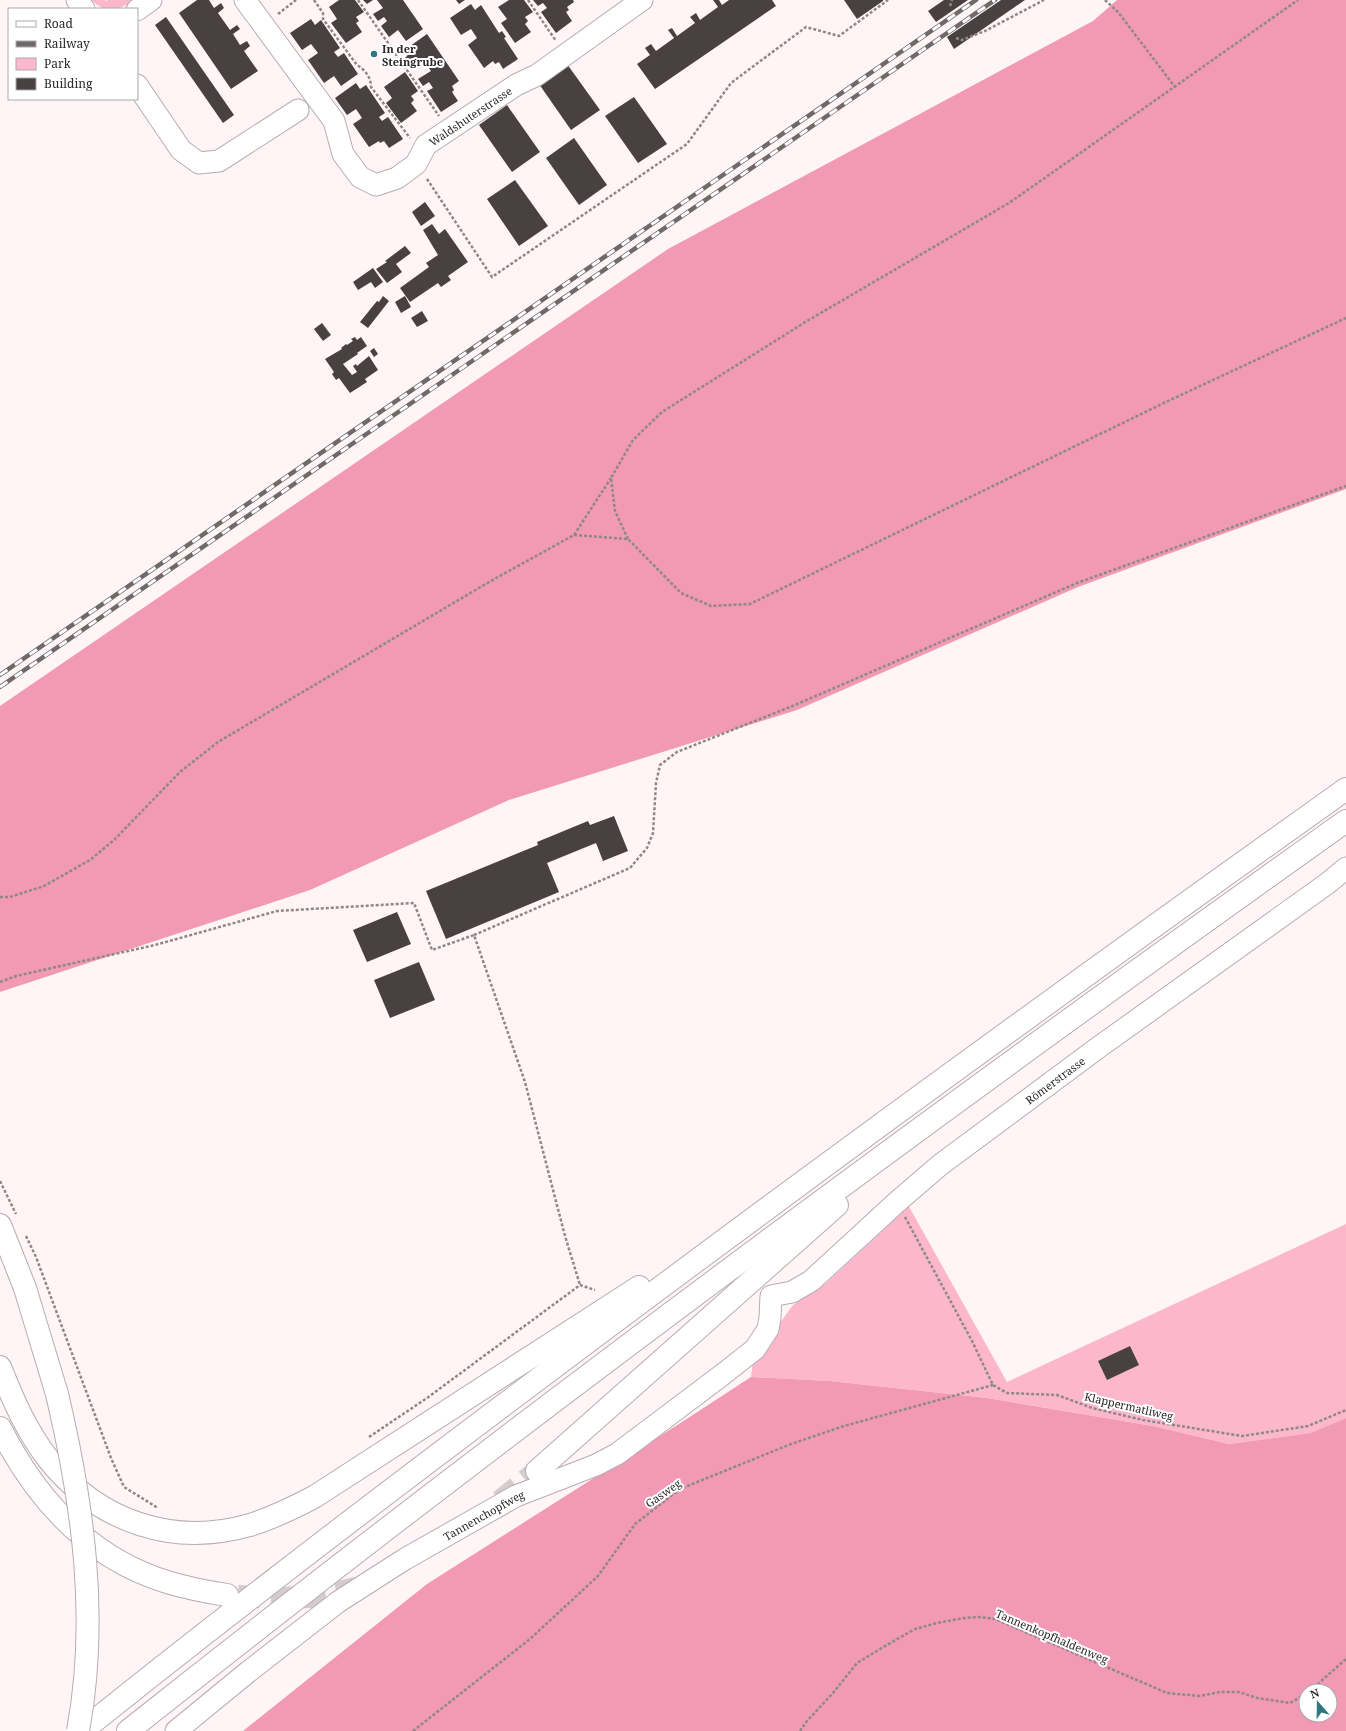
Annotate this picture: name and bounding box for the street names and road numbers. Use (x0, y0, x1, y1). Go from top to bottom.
street label: Waldshuterstrasse (426, 82, 515, 149)
street label: Römerstrasse (1022, 1053, 1088, 1107)
street label: Klappermatliweg (1083, 1389, 1175, 1424)
street label: Gasweg (642, 1475, 684, 1511)
street label: Tannenchopfweg (440, 1486, 526, 1543)
street label: Tannenkopfhaldenweg (993, 1606, 1111, 1667)

